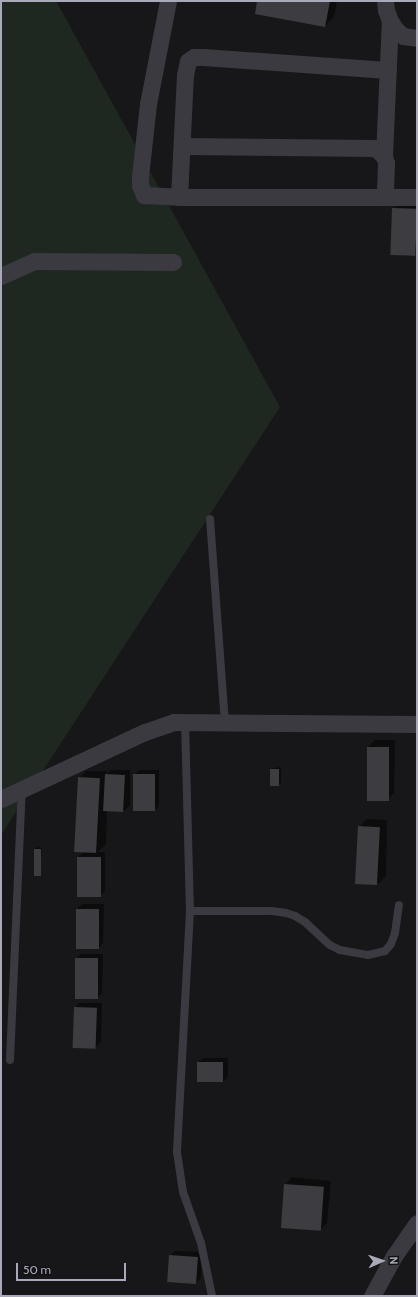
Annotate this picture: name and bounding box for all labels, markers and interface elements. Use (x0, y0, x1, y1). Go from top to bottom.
north arrow (362, 1241, 402, 1281)
scale bar (18, 1255, 128, 1281)
text: N (387, 1256, 401, 1265)
text: 50 m (23, 1262, 51, 1277)

